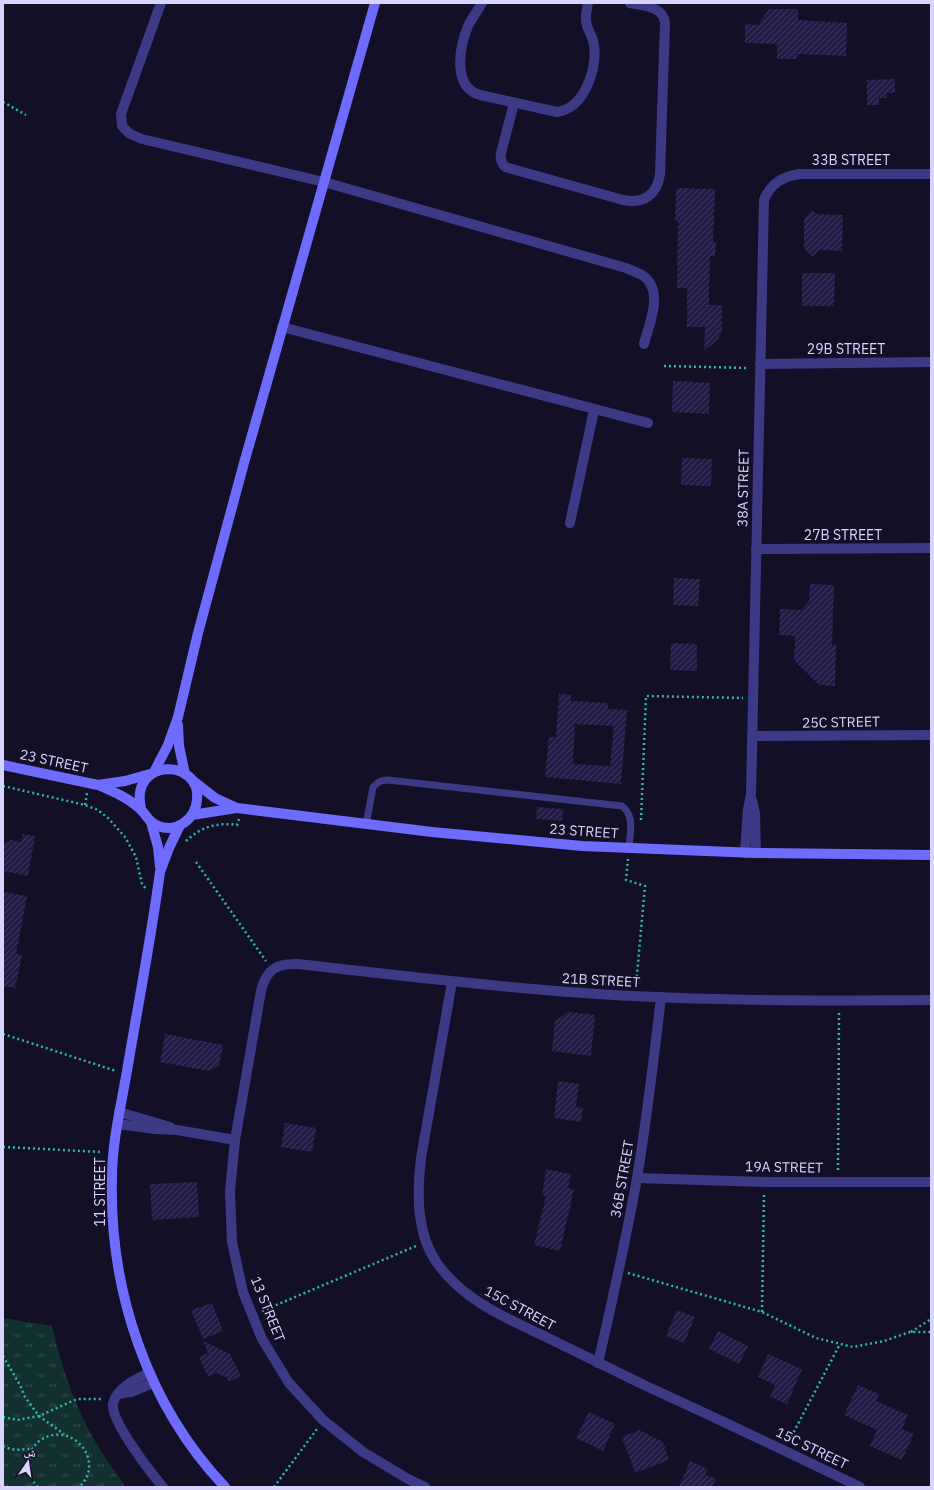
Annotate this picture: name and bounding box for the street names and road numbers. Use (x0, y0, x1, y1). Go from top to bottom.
street label: 33B STREET (812, 151, 890, 169)
street label: 29B STREET (807, 340, 885, 358)
street label: 38A STREET (733, 449, 753, 527)
street label: 27B STREET (804, 526, 882, 544)
street label: 25C STREET (802, 712, 880, 732)
street label: 23 STREET (18, 745, 90, 777)
street label: 23 STREET (549, 820, 619, 842)
street label: 21B STREET (561, 969, 641, 991)
street label: 36B STREET (606, 1139, 638, 1219)
street label: 11 STREET (91, 1157, 109, 1227)
street label: 19A STREET (745, 1157, 823, 1177)
street label: 13 STREET (247, 1273, 289, 1345)
street label: 15C STREET (481, 1282, 559, 1334)
street label: 15C STREET (773, 1423, 851, 1473)

